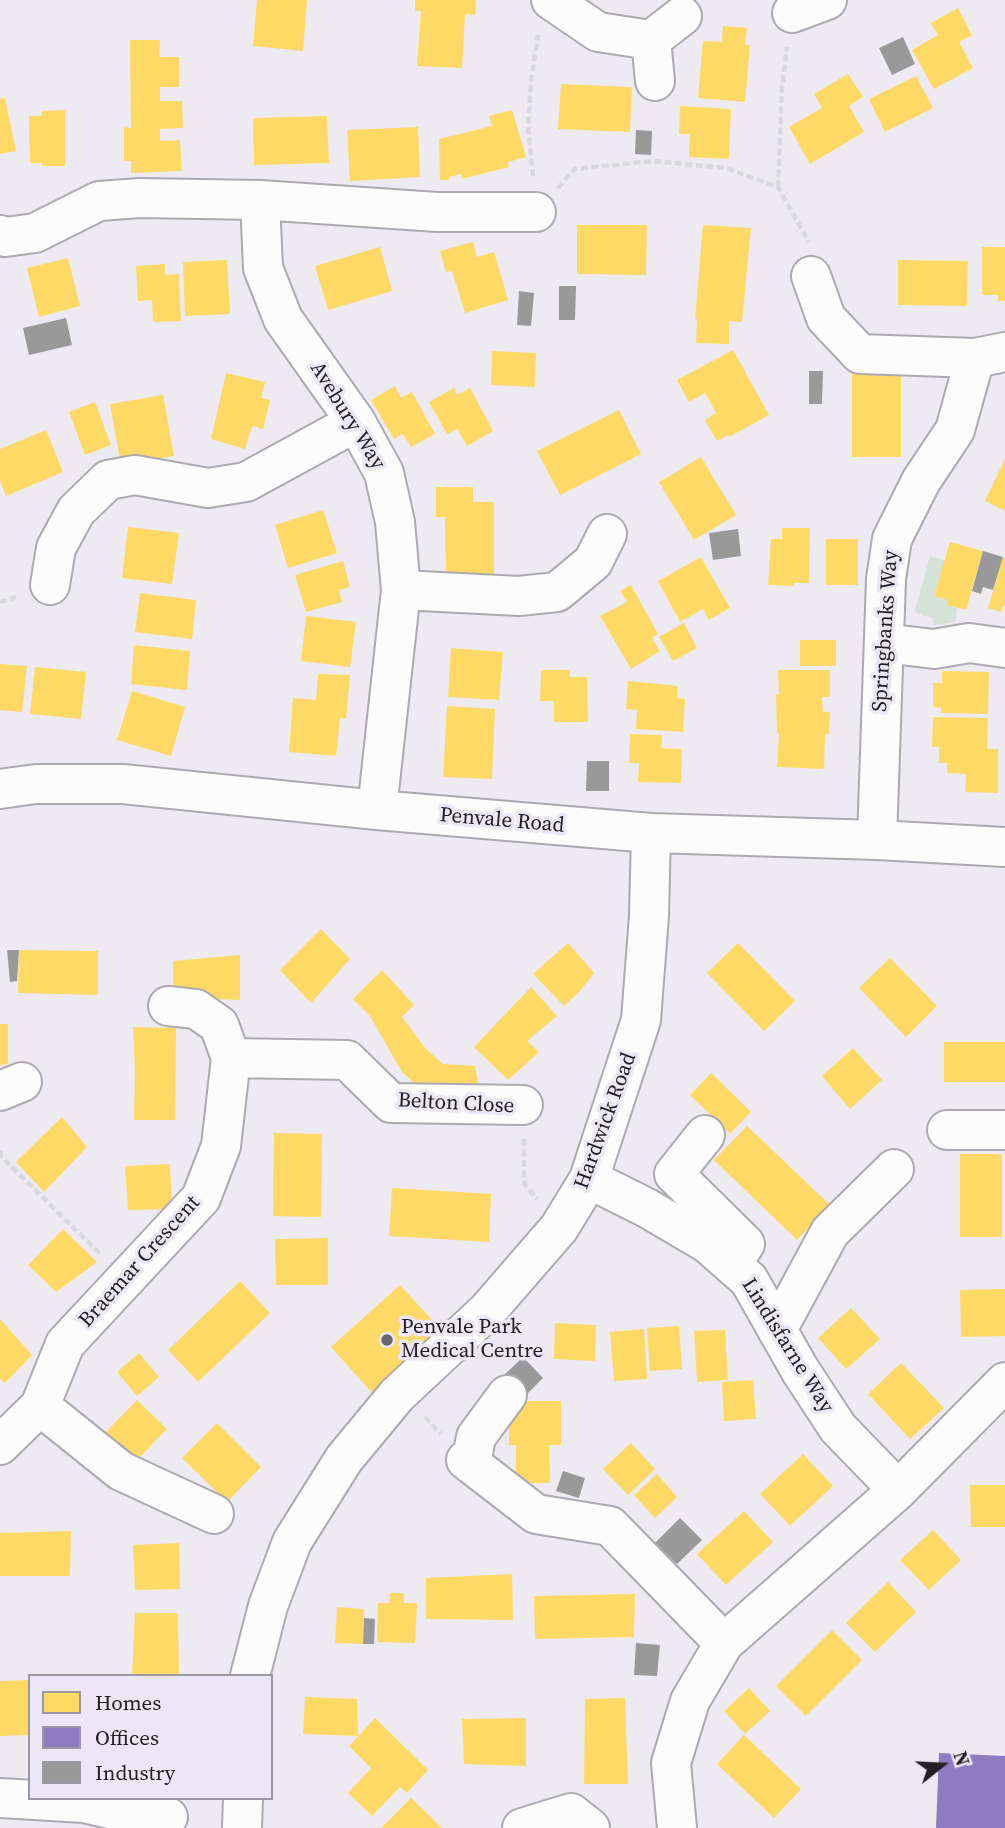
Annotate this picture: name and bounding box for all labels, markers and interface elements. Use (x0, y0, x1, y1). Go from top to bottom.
street label: Avebury Way (304, 357, 390, 475)
street label: Springbanks Way (868, 549, 904, 713)
street label: Penvale Road (439, 803, 565, 839)
street label: Hardwick Road (570, 1049, 642, 1193)
street label: Belton Close (397, 1088, 515, 1120)
street label: Braemar Crescent (74, 1191, 206, 1333)
street label: Lindisfarne Way (736, 1274, 838, 1418)
place label: Penvale Park Medical Centre (401, 1315, 543, 1365)
marker: Penvale Park Medical Centre (379, 1332, 395, 1348)
legend (28, 1674, 273, 1800)
text: Homes (95, 1688, 161, 1717)
text: Offices (95, 1723, 159, 1752)
north arrow (907, 1730, 977, 1800)
text: N (947, 1748, 976, 1769)
text: Industry (95, 1758, 175, 1787)

